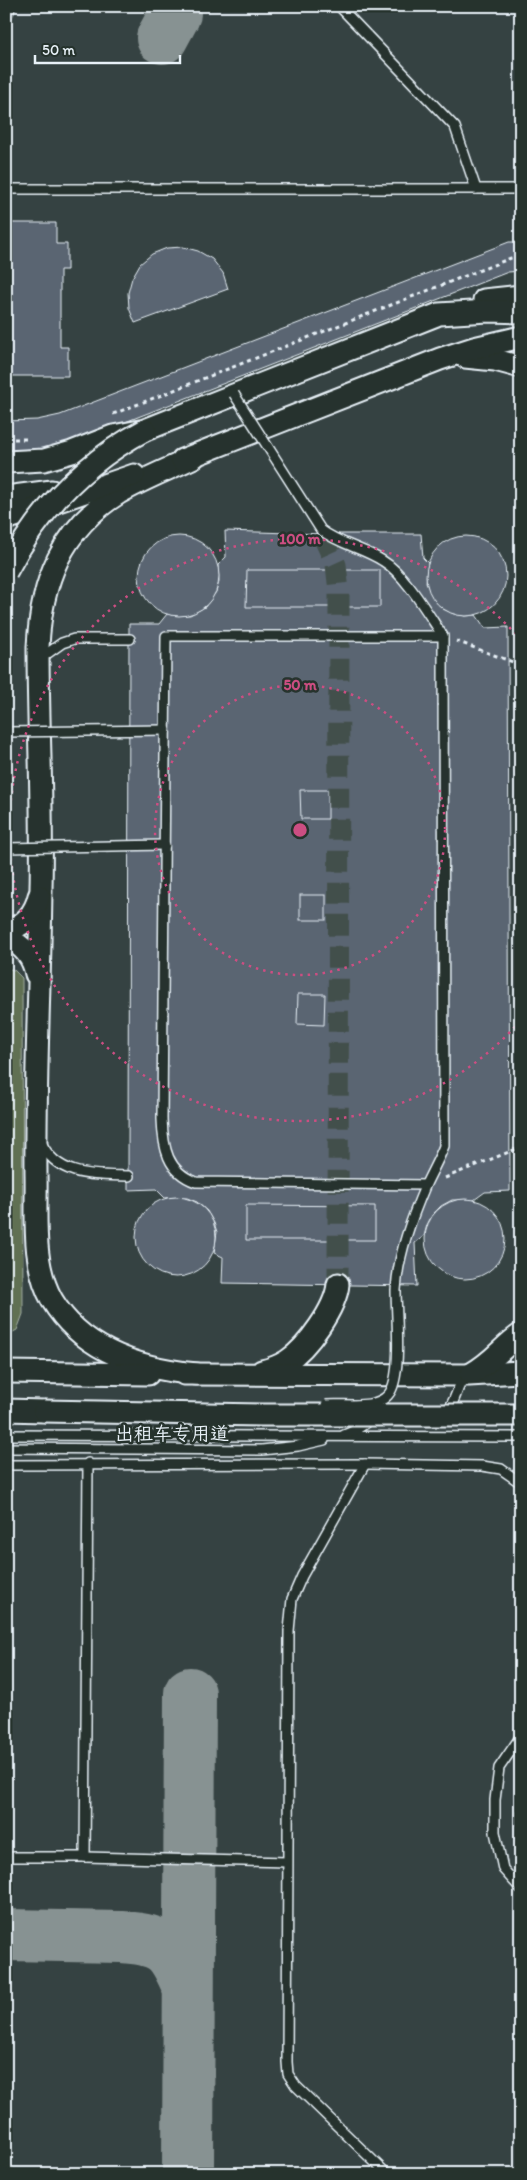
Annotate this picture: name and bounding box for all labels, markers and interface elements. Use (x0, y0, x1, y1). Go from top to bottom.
scale bar (35, 32, 180, 64)
text: 50 m (42, 41, 75, 59)
text: 100 m (279, 530, 321, 548)
text: 50 m (283, 676, 317, 694)
centre of rings (291, 821, 309, 839)
street label: 出租车专用道 (115, 1422, 229, 1445)

